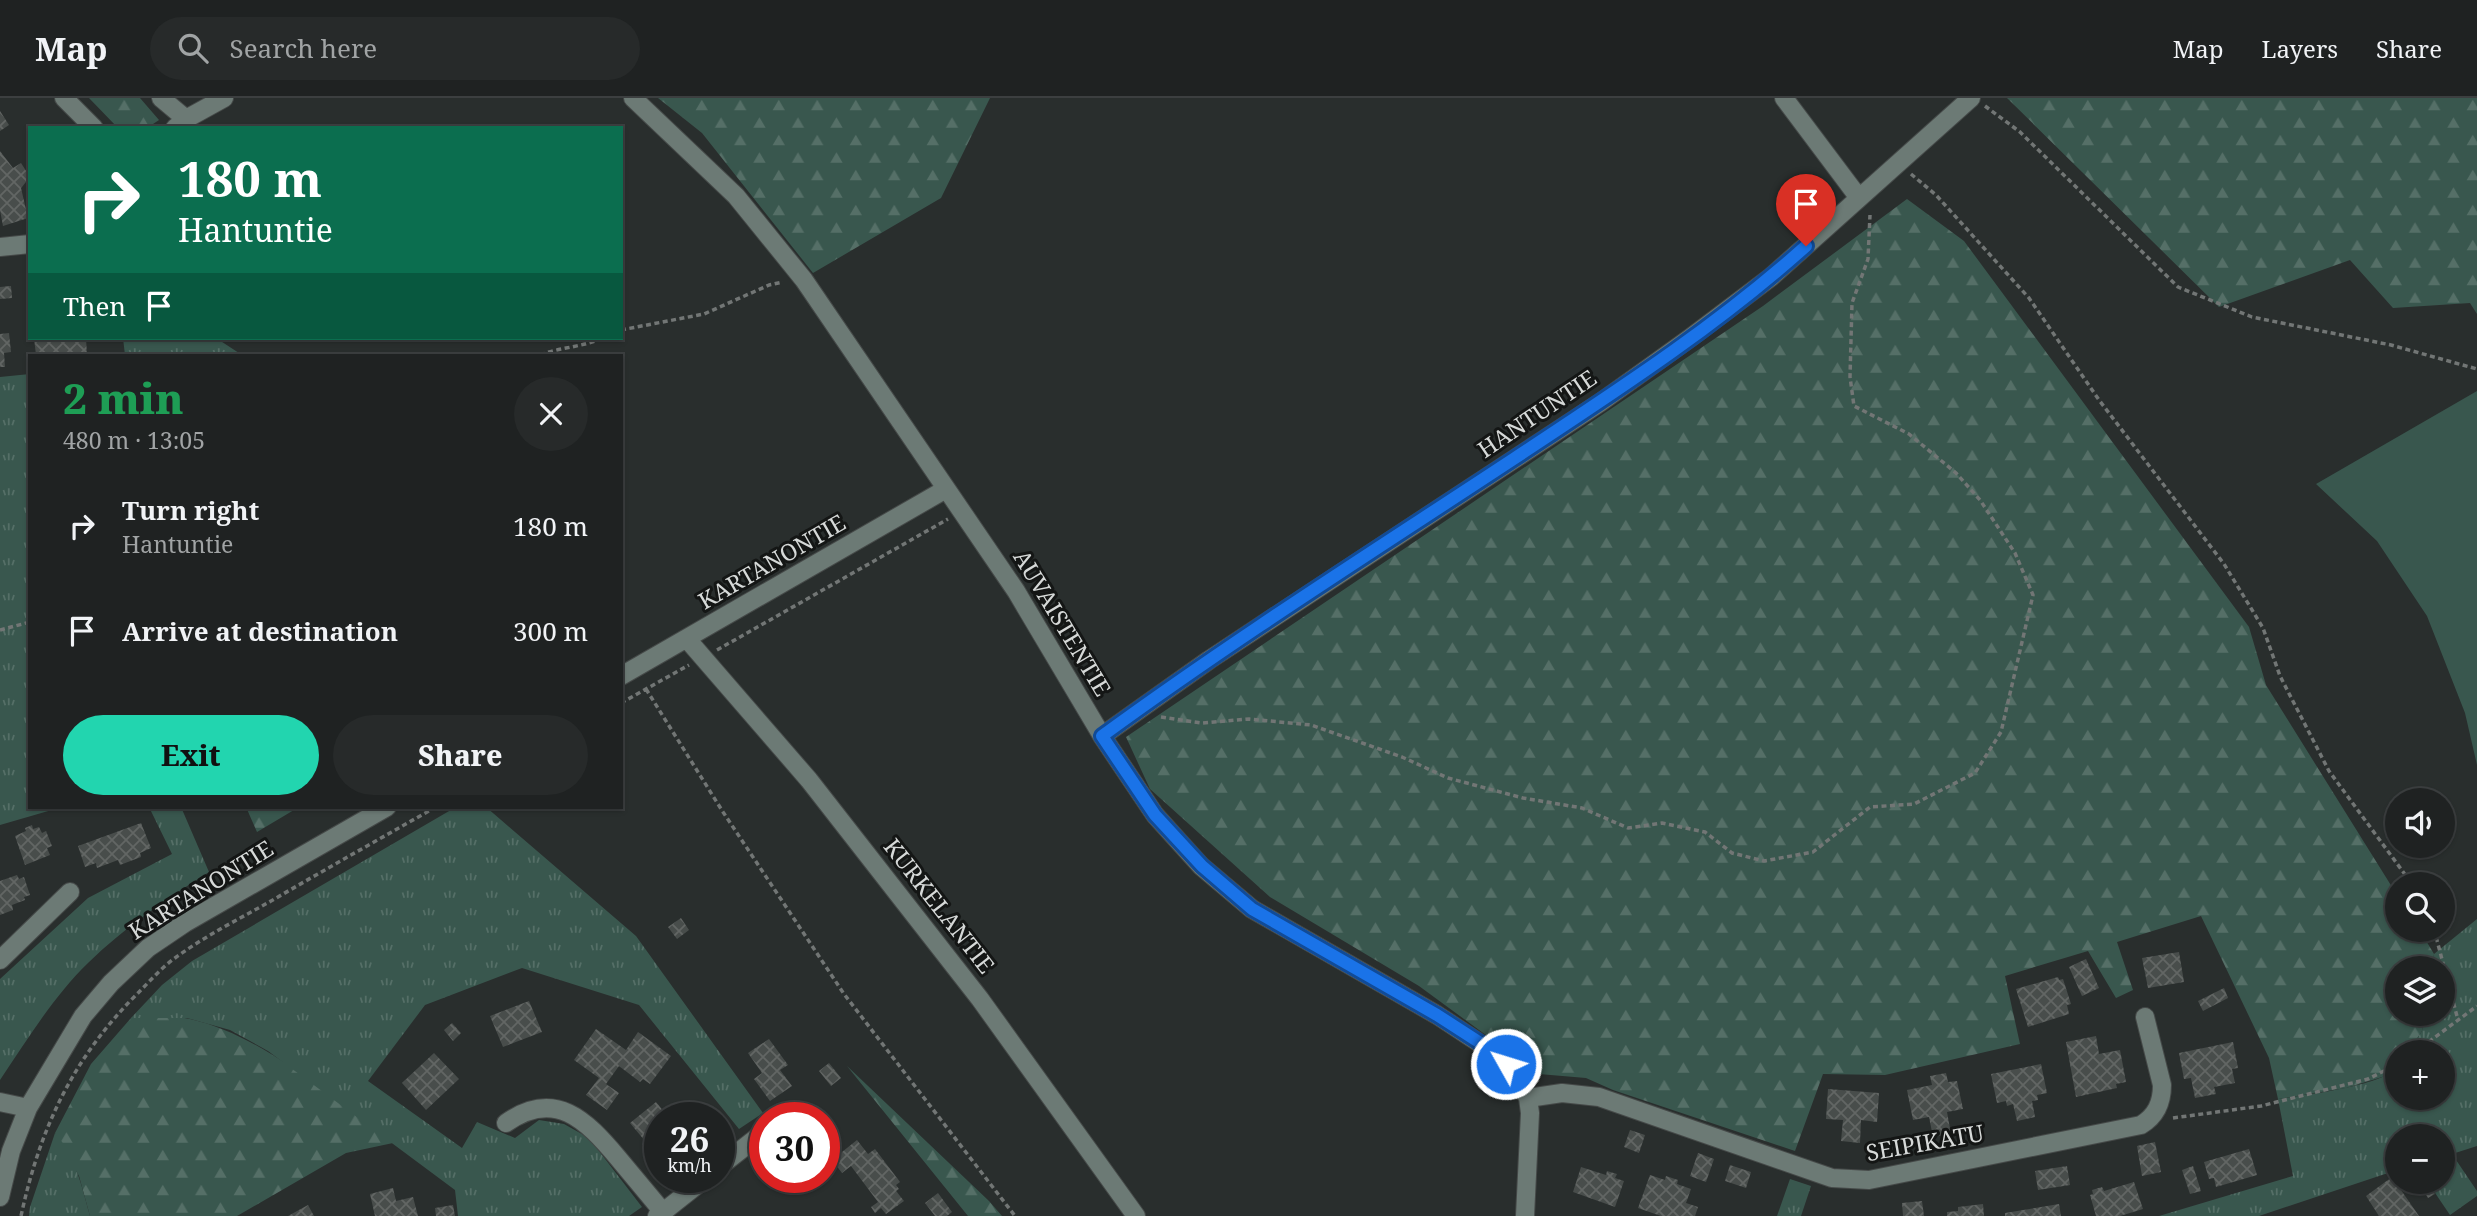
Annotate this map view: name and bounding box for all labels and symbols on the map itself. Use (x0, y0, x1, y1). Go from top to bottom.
pin (1776, 174, 1836, 246)
street label: HANTUNTIE (1471, 362, 1602, 465)
street label: KARTANONTIE (692, 506, 851, 616)
street label: AUVAISTENTIE (1007, 543, 1119, 702)
street label: KURKELANTIE (877, 831, 1003, 979)
street label: KARTANONTIE (122, 832, 279, 946)
position arrow (1469, 1027, 1543, 1101)
speed limit sign: 30 (749, 1102, 840, 1193)
street label: SEIPIKATU (1863, 1116, 1987, 1168)

